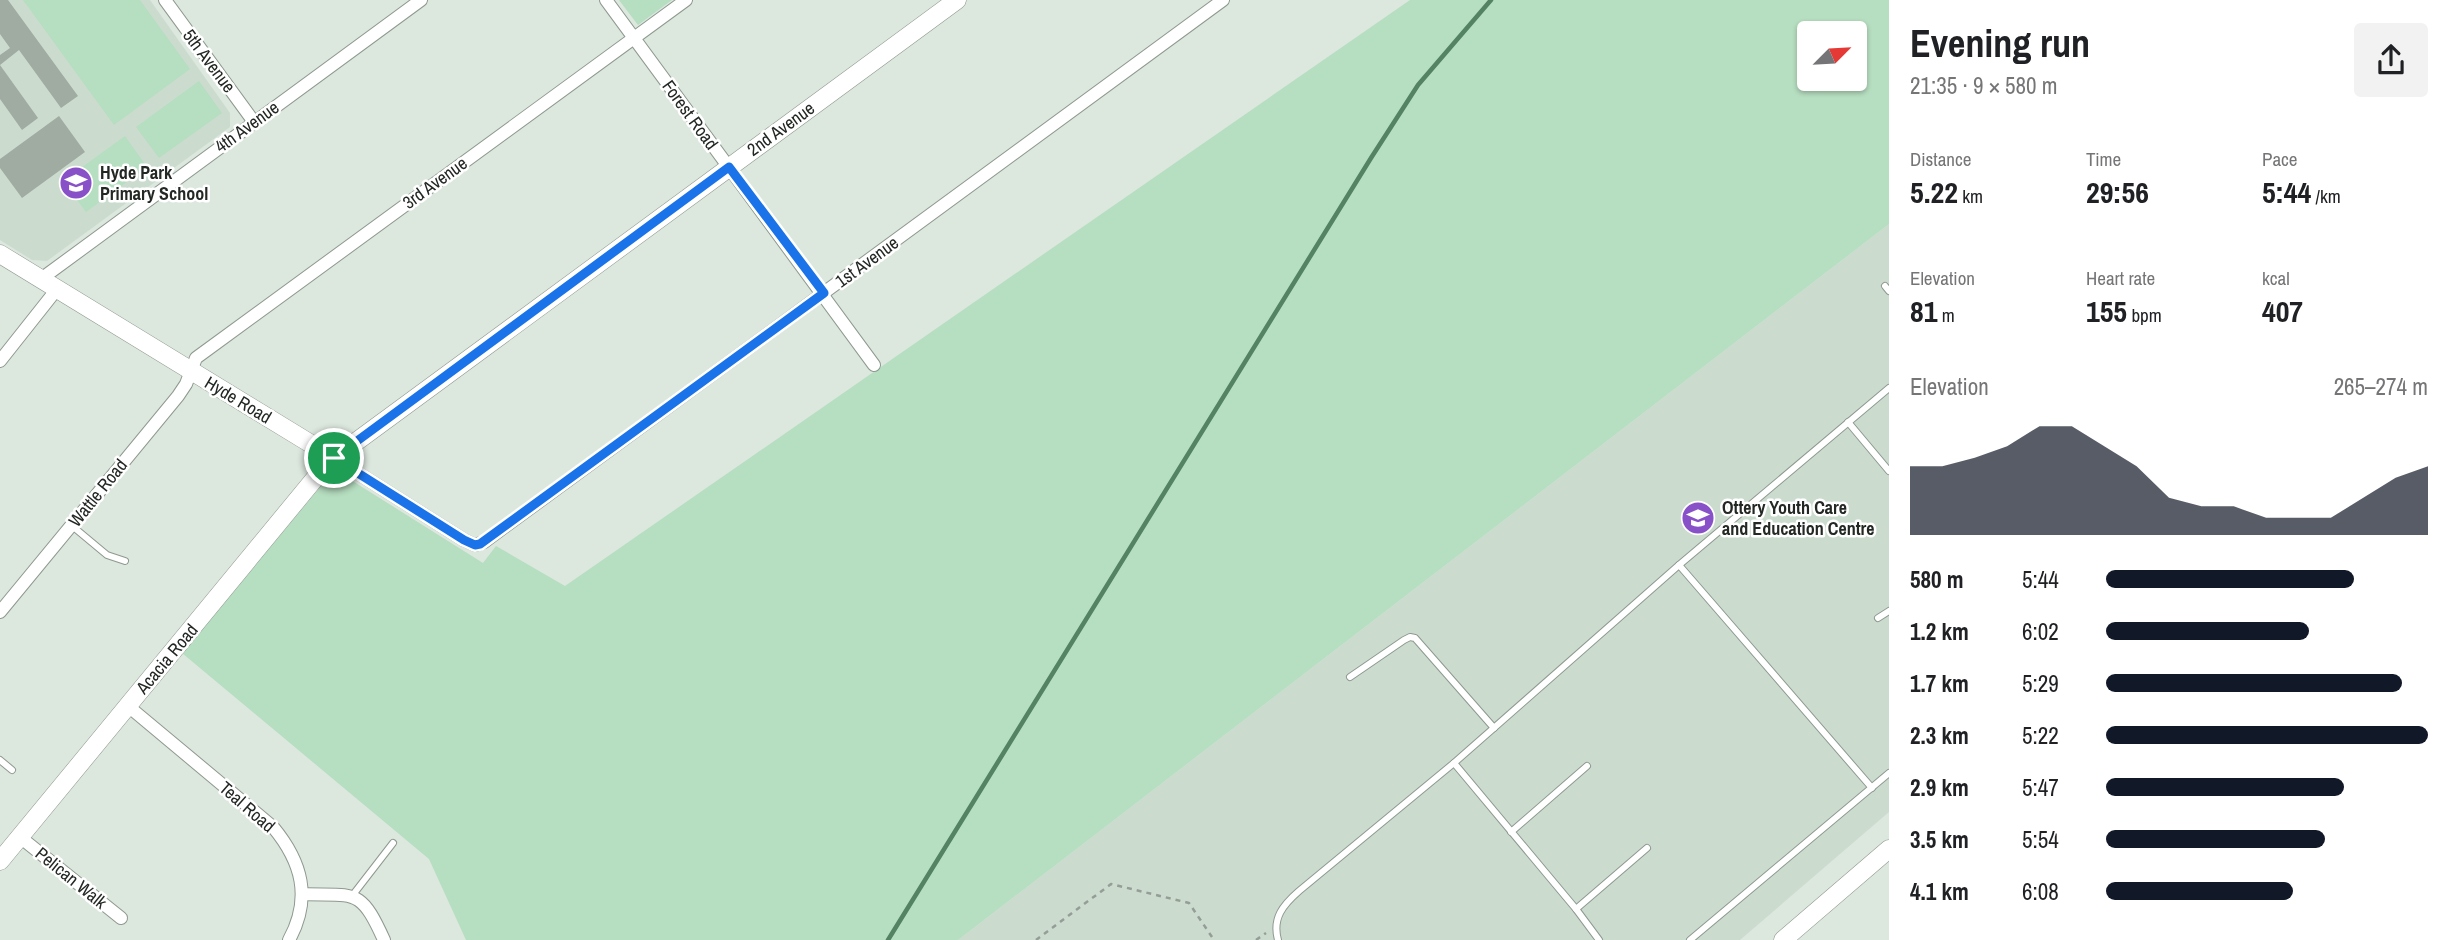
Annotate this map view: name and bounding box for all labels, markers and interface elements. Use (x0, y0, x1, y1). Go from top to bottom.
text: Evening run (1910, 18, 2090, 69)
north arrow (1797, 21, 1867, 91)
map controls (1797, 21, 1867, 91)
button: share (2354, 23, 2428, 97)
street label: 5th Avenue (177, 24, 242, 98)
text: 21:35 · 9 × 580 m (1910, 70, 2057, 101)
street label: Forest Road (657, 75, 724, 155)
street label: 4th Avenue (210, 95, 284, 158)
street label: 2nd Avenue (742, 96, 819, 162)
text: Distance (1910, 146, 1971, 172)
text: Time (2086, 146, 2121, 172)
text: Pace (2262, 146, 2298, 172)
street label: 3rd Avenue (397, 151, 472, 215)
place label: Hyde Park Primary School (100, 160, 208, 206)
school or university icon: Hyde Park Primary School (57, 164, 95, 202)
text: 5.22 (1910, 172, 1958, 212)
text: 29:56 (2086, 172, 2149, 212)
text: 5:44 (2262, 172, 2311, 212)
text: km (1958, 183, 1983, 209)
text: /km (2311, 183, 2341, 209)
street label: 1st Avenue (830, 230, 904, 293)
text: Elevation (1910, 265, 1975, 291)
text: Heart rate (2086, 265, 2155, 291)
text: kcal (2262, 265, 2290, 291)
text: 81 (1910, 291, 1937, 331)
text: 155 (2086, 291, 2127, 331)
text: 407 (2262, 291, 2303, 331)
text: m (1937, 302, 1955, 328)
text: bpm (2127, 302, 2162, 328)
street label: Hyde Road (200, 370, 276, 429)
text: Elevation (1910, 371, 1989, 402)
text: 265–274 m (2334, 371, 2428, 402)
pin (304, 428, 364, 488)
icon: arrive (315, 439, 353, 477)
street label: Wattle Road (63, 453, 133, 532)
place label: Ottery Youth Care and Education Centre (1722, 495, 1875, 541)
school or university icon: Ottery Youth Care and Education Centre (1679, 499, 1717, 537)
text: 580 m (1910, 564, 1963, 595)
text: 5:44 (2022, 564, 2059, 595)
text: 1.2 km (1910, 616, 1969, 647)
text: 6:02 (2022, 616, 2059, 647)
street label: Acacia Road (129, 618, 203, 700)
text: 1.7 km (1910, 668, 1969, 699)
text: 5:29 (2022, 668, 2059, 699)
text: 2.3 km (1910, 720, 1969, 751)
text: 5:22 (2022, 720, 2059, 751)
text: 2.9 km (1910, 772, 1969, 803)
text: 5:47 (2022, 772, 2059, 803)
street label: Teal Road (214, 775, 281, 838)
text: 3.5 km (1910, 824, 1969, 855)
text: 5:54 (2022, 824, 2059, 855)
street label: Pelican Walk (30, 841, 113, 915)
text: 4.1 km (1910, 876, 1969, 907)
text: 6:08 (2022, 876, 2059, 907)

